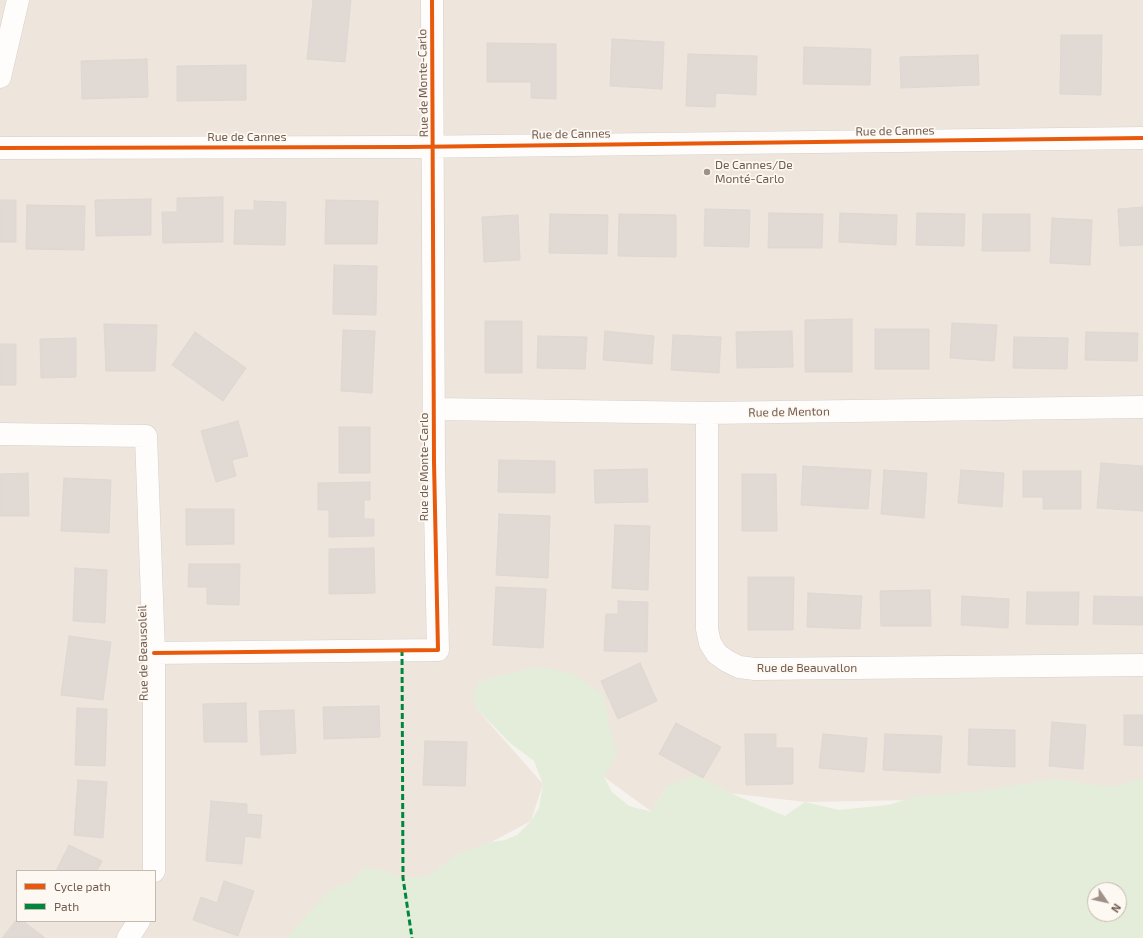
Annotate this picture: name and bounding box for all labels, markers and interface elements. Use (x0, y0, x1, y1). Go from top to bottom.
street label: Rue de Monte-Carlo (415, 29, 431, 137)
street label: Rue de Cannes (855, 123, 935, 139)
street label: Rue de Cannes (531, 126, 611, 142)
street label: Rue de Cannes (207, 130, 287, 144)
place label: De Cannes/De Monté-Carlo (715, 158, 793, 186)
marker: De Cannes/De Monté-Carlo (702, 167, 712, 177)
street label: Rue de Menton (748, 404, 830, 420)
street label: Rue de Monte-Carlo (417, 413, 431, 521)
street label: Rue de Beausoleil (135, 605, 151, 701)
street label: Rue de Beauvallon (757, 661, 857, 675)
legend (16, 870, 156, 922)
text: Cycle path (54, 879, 111, 893)
north arrow (1087, 882, 1127, 922)
text: Path (54, 899, 79, 913)
text: N (1109, 901, 1124, 915)

